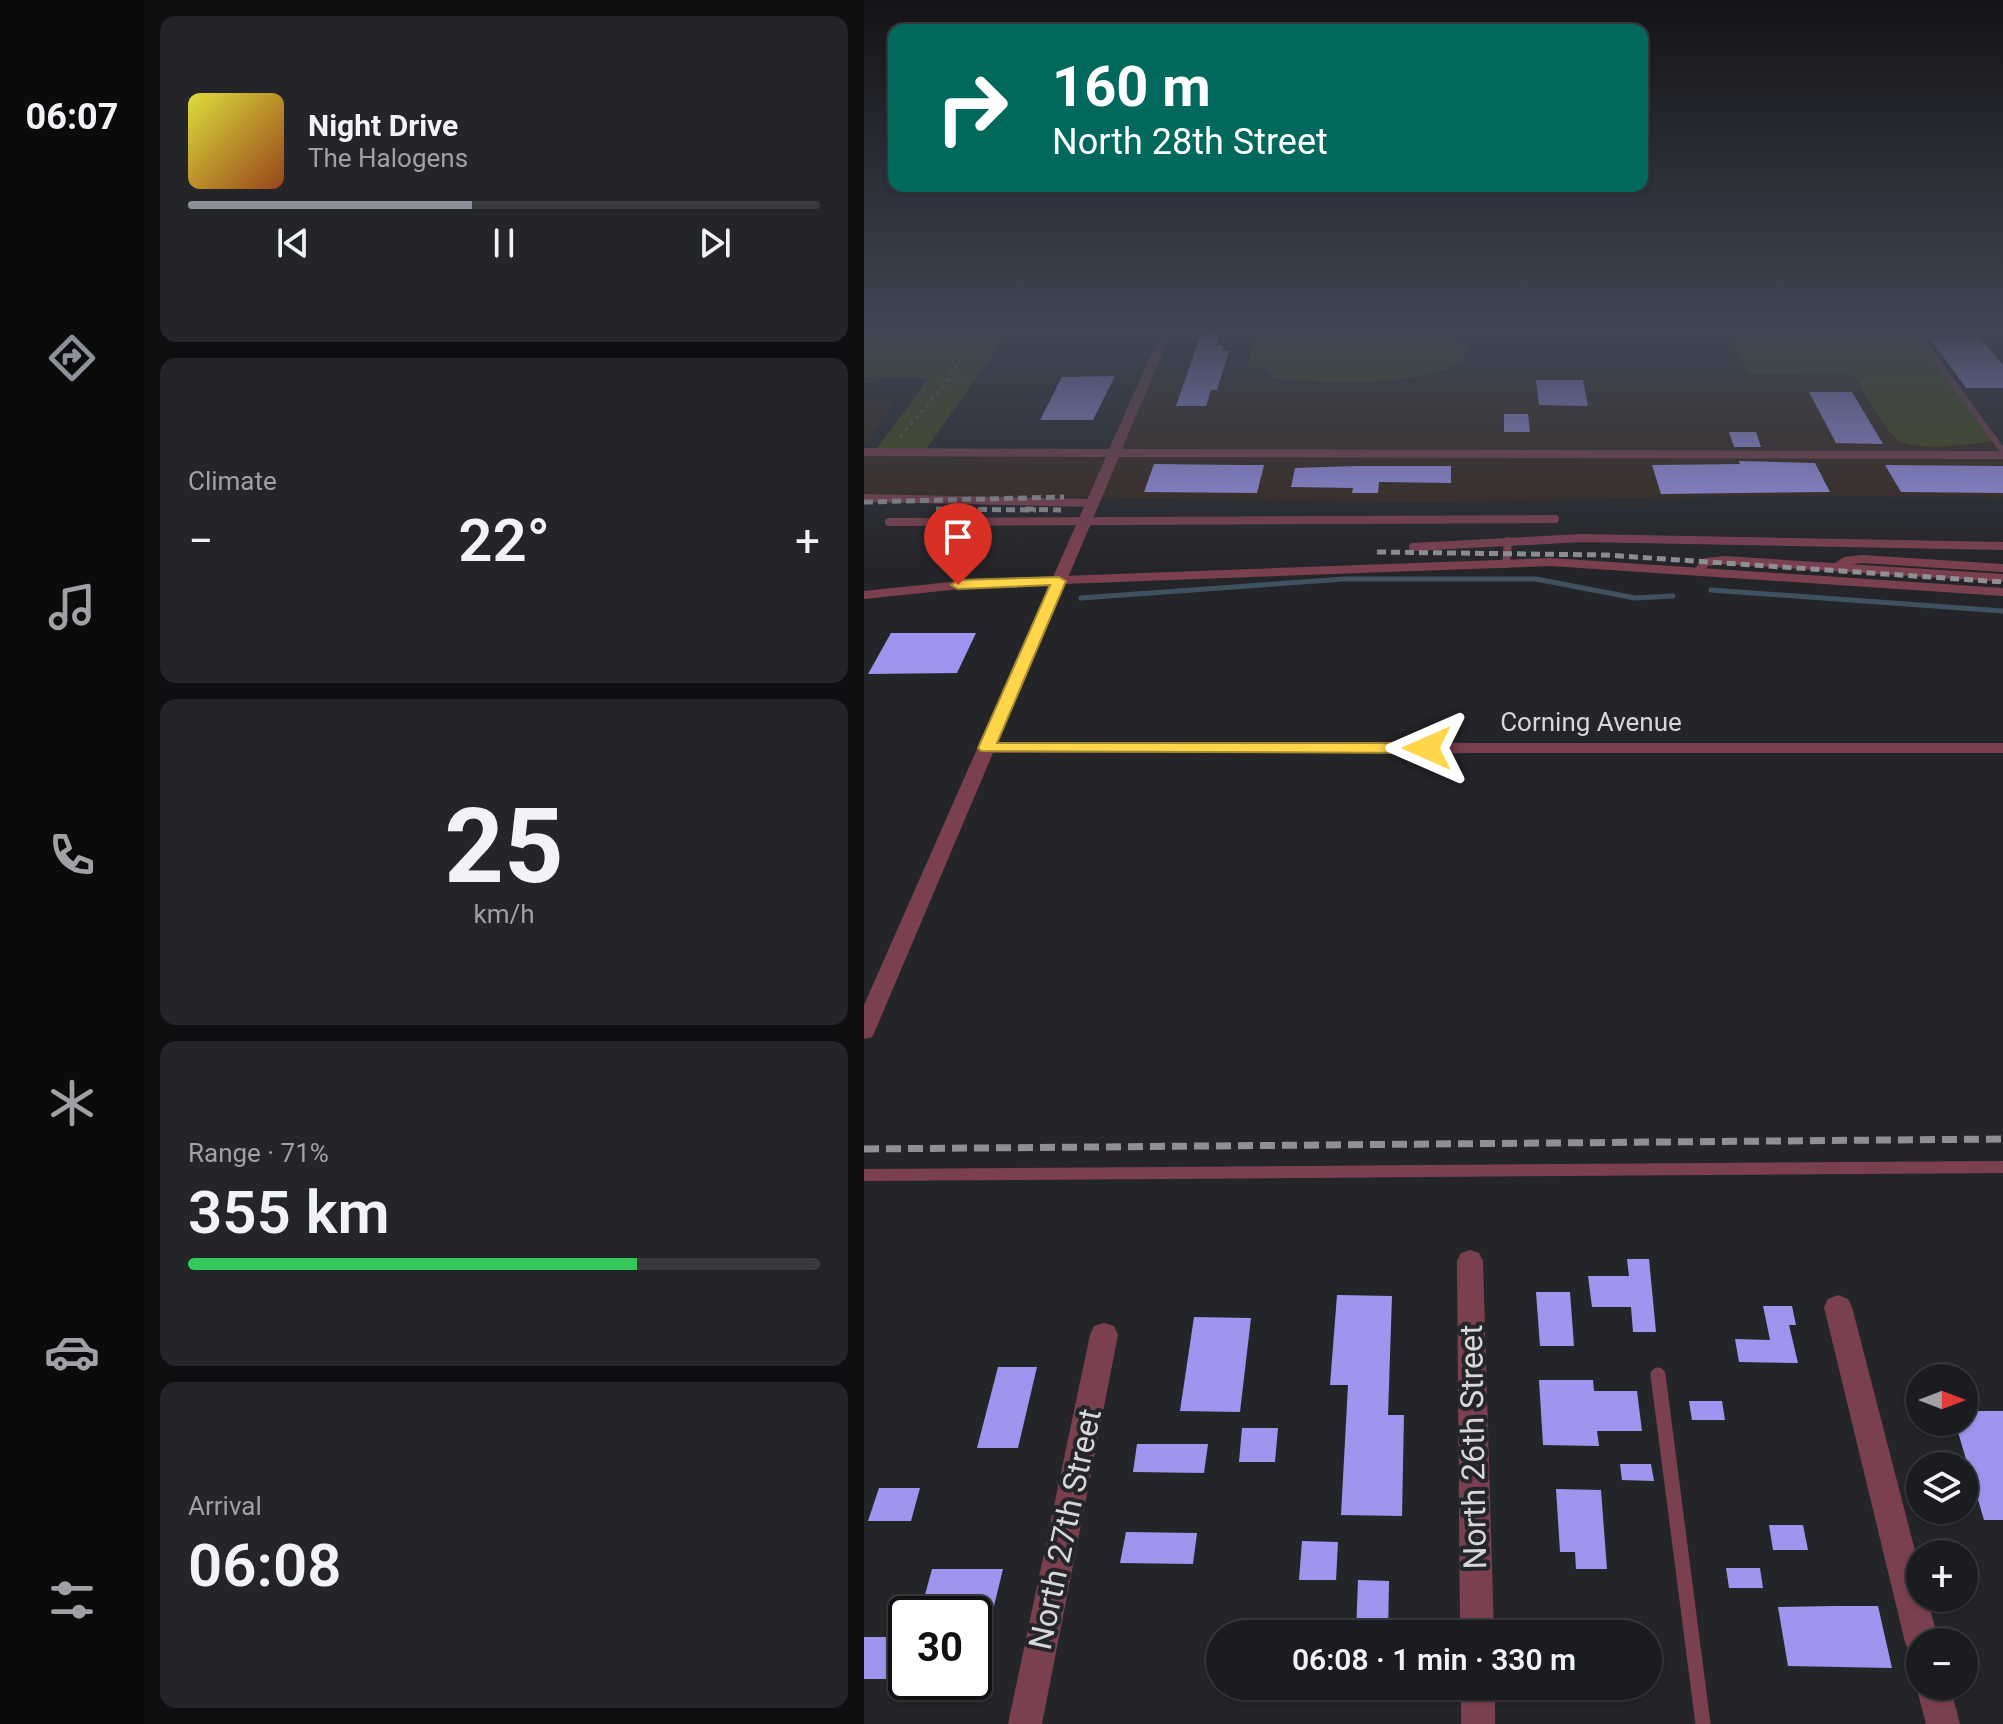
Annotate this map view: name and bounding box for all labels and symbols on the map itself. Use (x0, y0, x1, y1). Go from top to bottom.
pin (924, 503, 992, 585)
position arrow (1385, 706, 1469, 790)
street label: Corning Avenue (1500, 707, 1682, 737)
street label: North 26th Street (1452, 1324, 1494, 1570)
north arrow (1906, 1364, 1978, 1436)
street label: North 27th Street (1021, 1405, 1109, 1653)
speed limit sign: 30 (888, 1596, 992, 1700)

